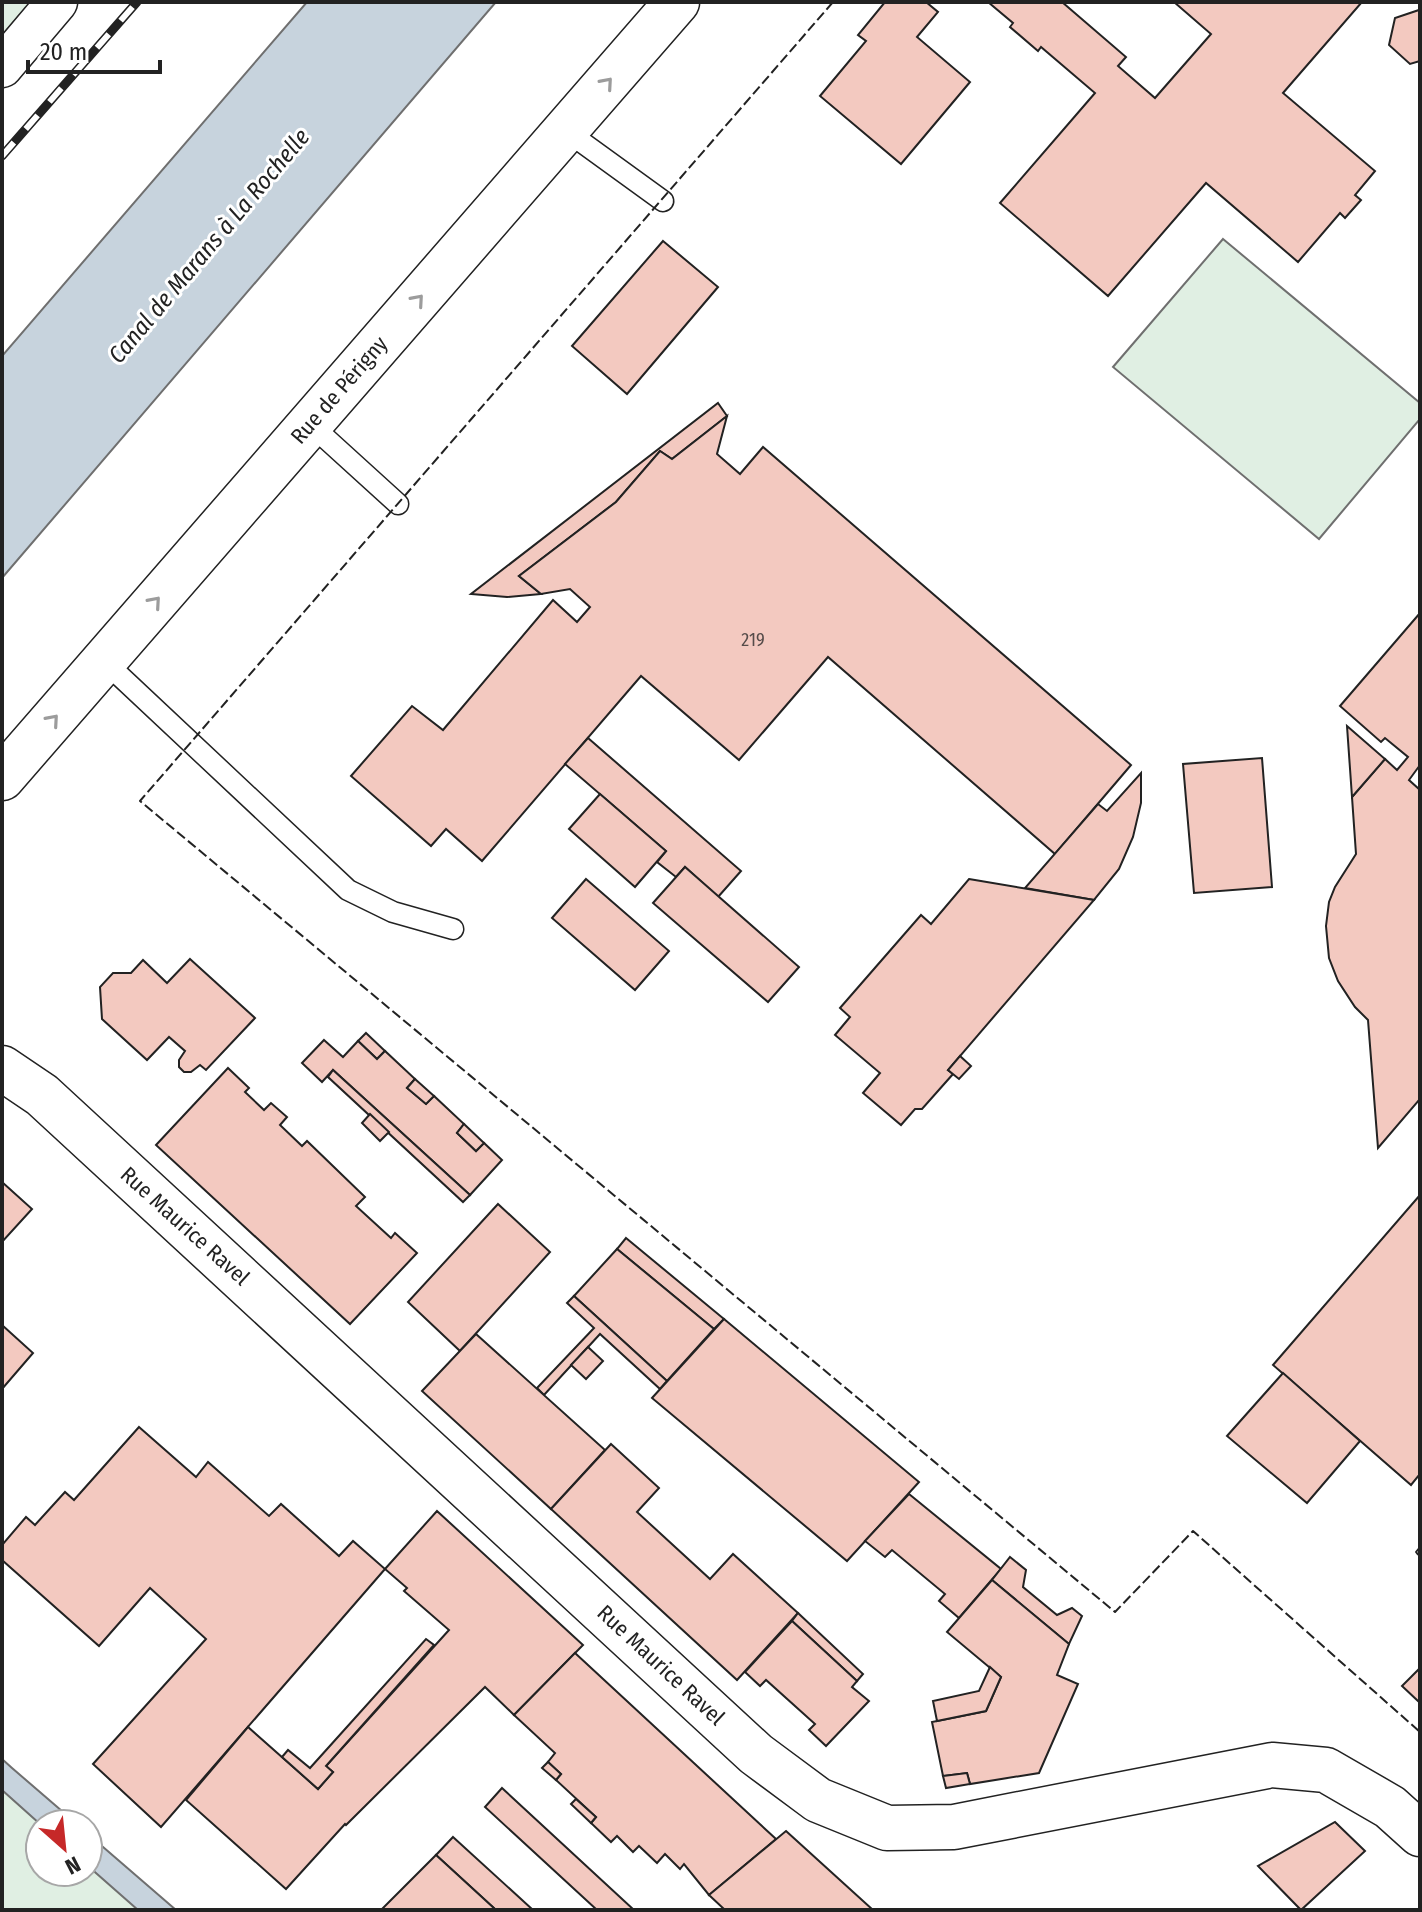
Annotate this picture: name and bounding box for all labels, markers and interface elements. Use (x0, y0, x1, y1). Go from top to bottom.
scale bar (28, 24, 160, 74)
text: 20 m (40, 38, 87, 66)
one-way arrow (597, 77, 612, 92)
water label: Canal de Marans à La Rochelle (103, 123, 315, 369)
one-way arrow (408, 294, 423, 309)
street label: Rue de Périgny (285, 330, 393, 449)
one-way arrow (145, 596, 160, 611)
house number: 219 (741, 629, 765, 651)
one-way arrow (43, 714, 58, 729)
street label: Rue Maurice Ravel (115, 1161, 255, 1291)
street label: Rue Maurice Ravel (592, 1599, 730, 1731)
north arrow (24, 1808, 104, 1888)
text: N (61, 1850, 85, 1880)

